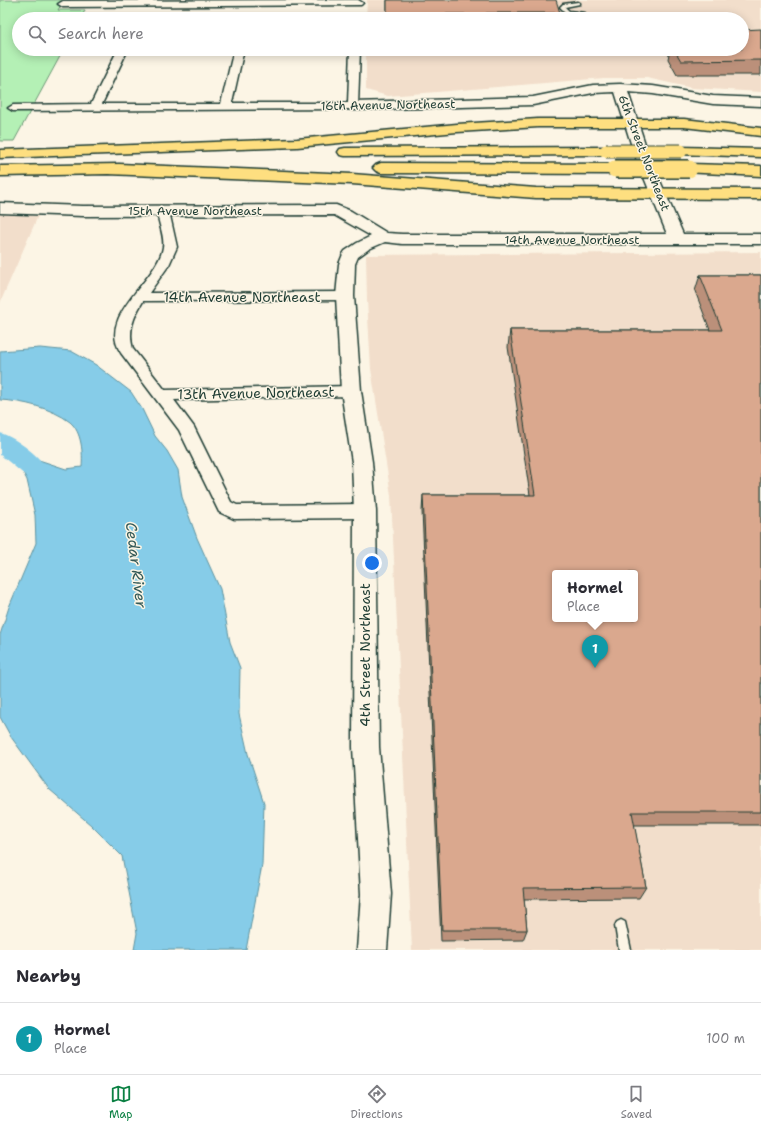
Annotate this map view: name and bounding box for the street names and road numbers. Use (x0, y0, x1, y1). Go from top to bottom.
street label: 6th Street Northeast (614, 93, 674, 213)
street label: 16th Avenue Northeast (321, 96, 455, 114)
street label: 15th Avenue Northeast (128, 203, 262, 219)
street label: 14th Avenue Northeast (505, 232, 639, 248)
street label: 14th Avenue Northeast (163, 288, 321, 306)
street label: 13th Avenue Northeast (177, 383, 335, 403)
street label: 4th Street Northeast (356, 583, 374, 727)

